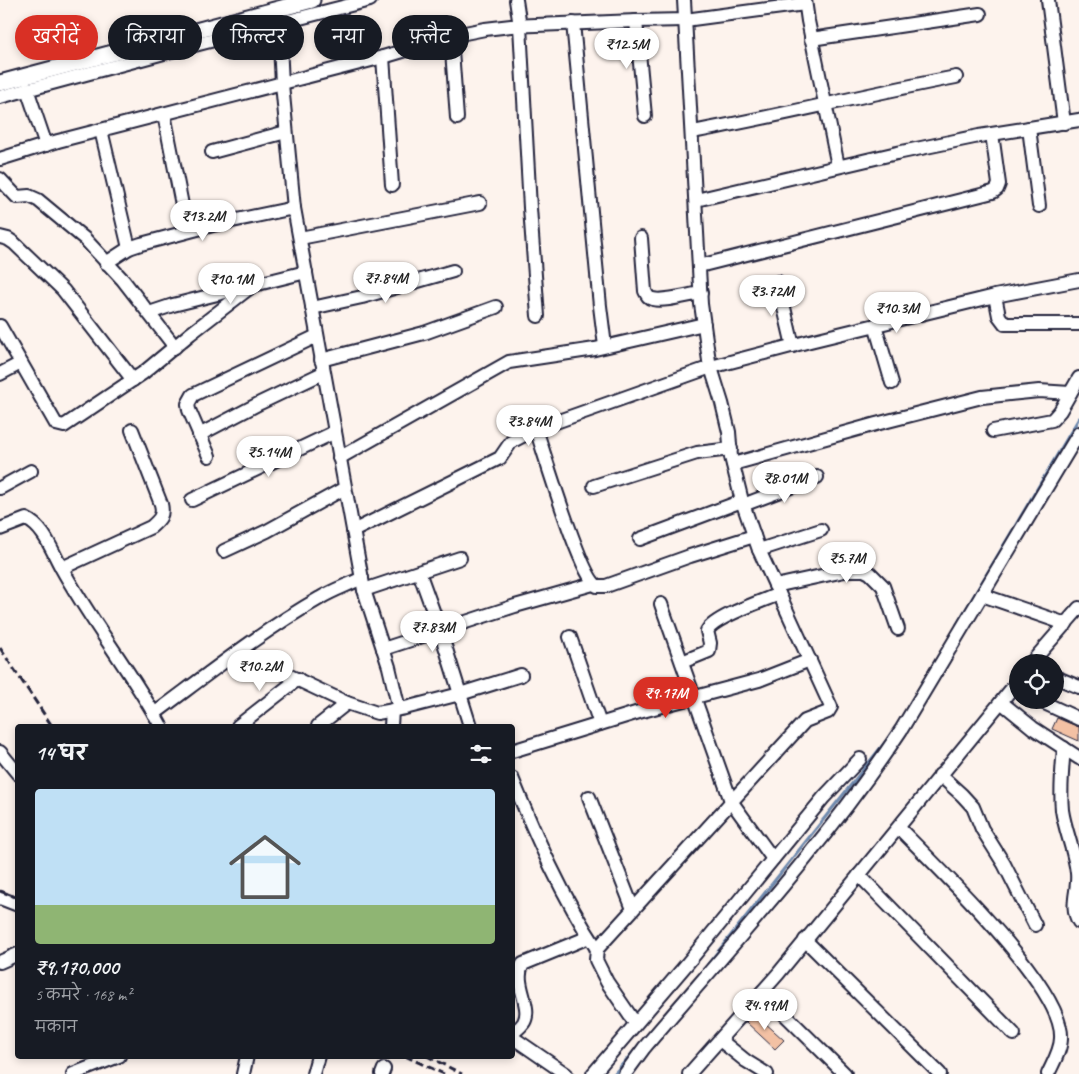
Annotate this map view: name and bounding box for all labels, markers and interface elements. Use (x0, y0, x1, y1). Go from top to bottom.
chip: खरीदें (15, 15, 98, 60)
chip: किराया (108, 15, 202, 60)
chip: फ़िल्टर (212, 15, 304, 60)
chip: नया (314, 15, 382, 60)
chip: फ़्लैट (392, 15, 469, 60)
pin: ₹12.5M (586, 28, 668, 70)
text: ₹12.5M (605, 34, 649, 54)
pin: ₹13.2M (162, 200, 244, 242)
text: ₹13.2M (181, 206, 225, 226)
pin: ₹10.1M (190, 262, 272, 305)
pin: ₹7.84M (345, 262, 427, 304)
text: ₹7.84M (364, 268, 408, 288)
text: ₹10.1M (209, 269, 253, 289)
pin: ₹3.72M (731, 274, 813, 317)
text: ₹3.72M (750, 281, 794, 301)
pin: ₹10.3M (856, 292, 938, 334)
text: ₹10.3M (875, 298, 919, 318)
pin: ₹3.84M (488, 404, 570, 447)
text: ₹3.84M (507, 411, 551, 431)
pin: ₹5.14M (228, 436, 310, 478)
text: ₹5.14M (247, 442, 291, 462)
pin: ₹8.01M (744, 462, 826, 504)
text: ₹8.01M (763, 468, 807, 488)
pin: ₹5.7M (812, 542, 882, 584)
text: ₹5.7M (829, 548, 865, 568)
pin: ₹7.83M (392, 610, 474, 653)
text: ₹7.83M (411, 617, 455, 637)
pin: ₹10.2M (219, 650, 301, 692)
map controls (1009, 654, 1064, 709)
button: locate (1009, 654, 1064, 709)
text: ₹10.2M (238, 656, 282, 676)
pin: ₹9.17M (625, 676, 707, 719)
text: ₹9.17M (644, 683, 688, 703)
text: 14 घर (35, 740, 87, 766)
icon: filters (467, 740, 495, 768)
icon: home (220, 822, 310, 912)
text: ₹9,170,000 (35, 954, 119, 980)
text: 5 कमरे · 168 m² (35, 985, 131, 1005)
pin: ₹4.99M (724, 988, 806, 1031)
text: ₹4.99M (743, 995, 787, 1015)
text: मकान (35, 1017, 77, 1037)

